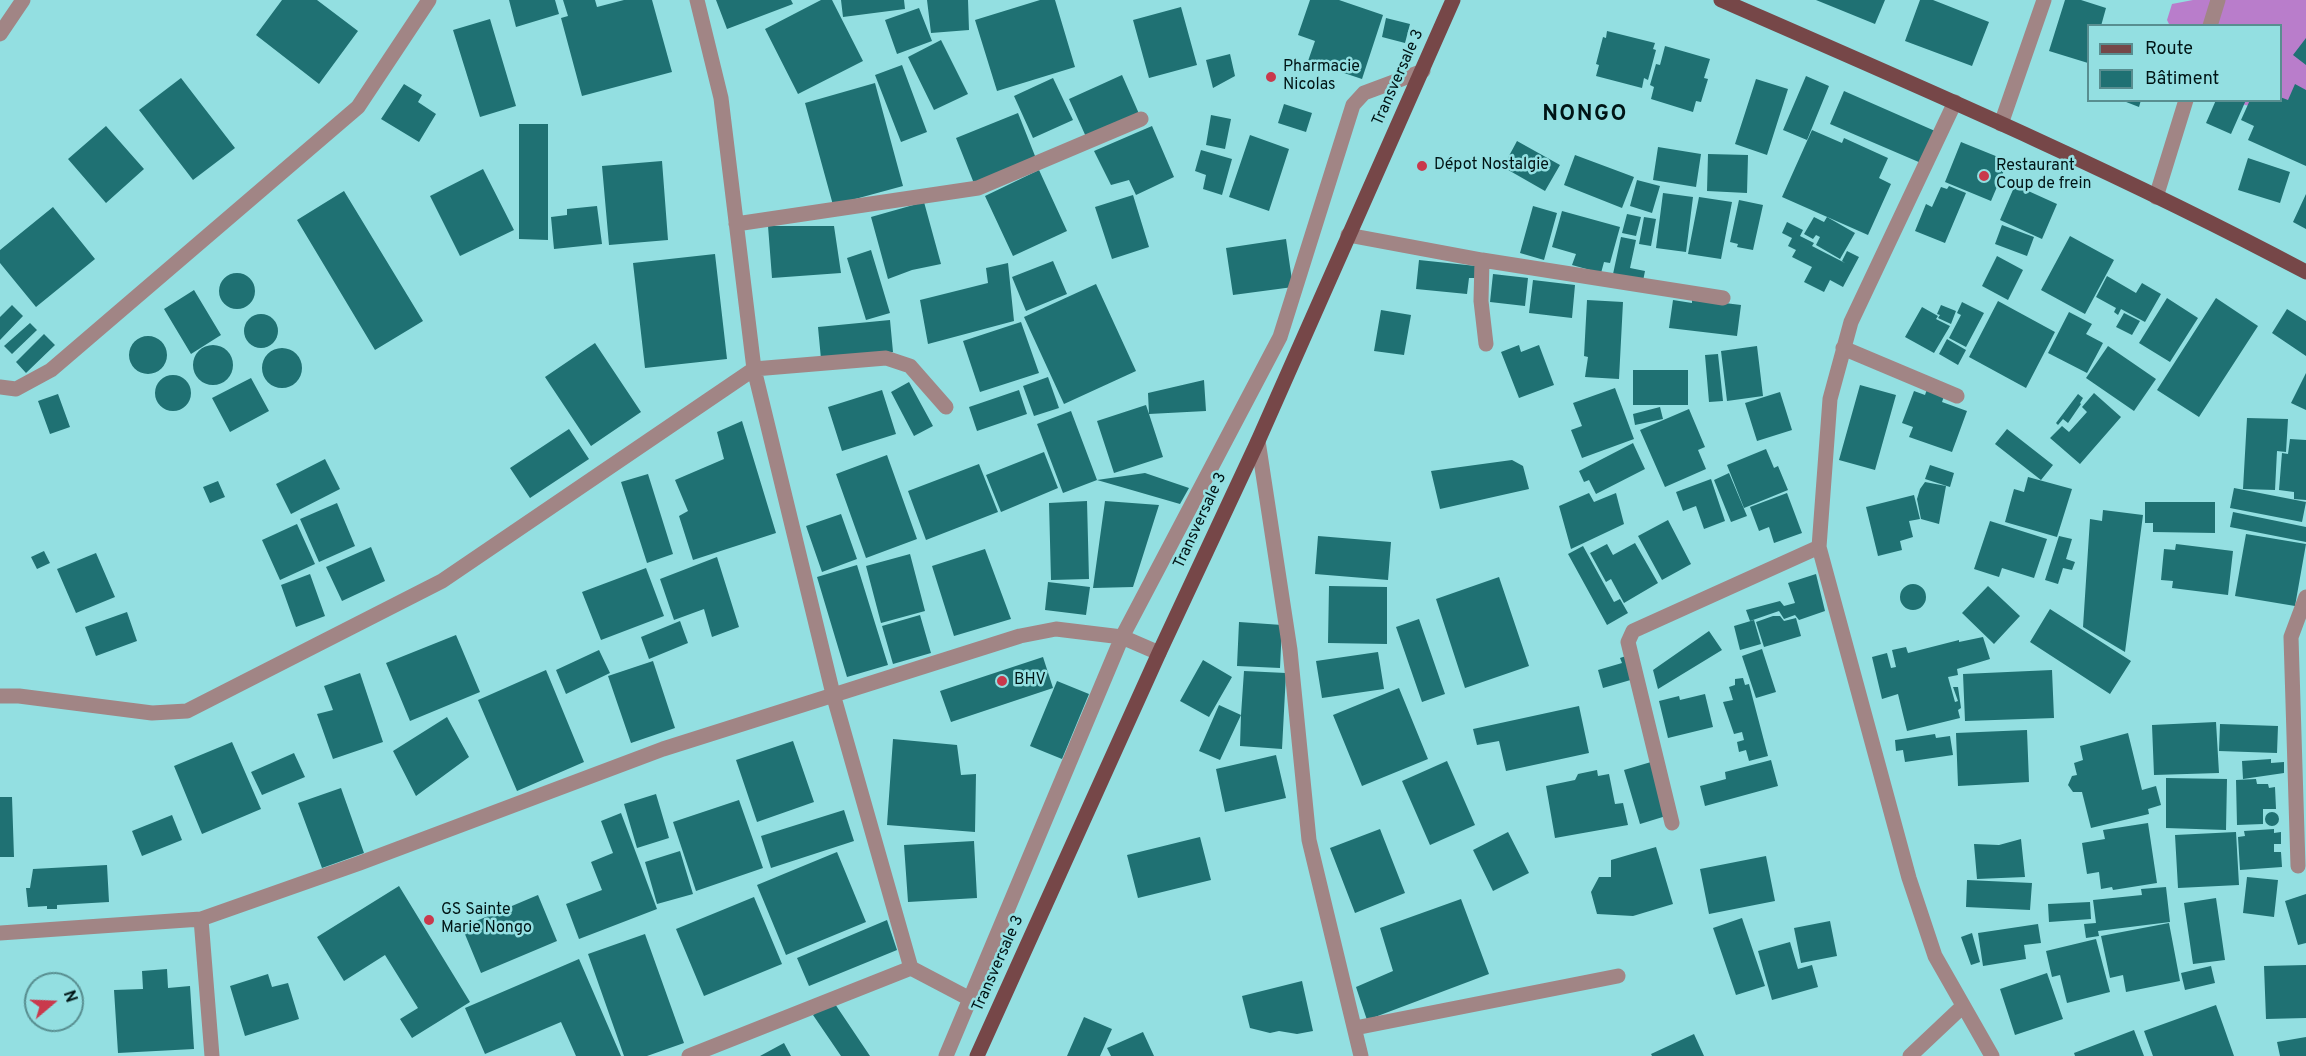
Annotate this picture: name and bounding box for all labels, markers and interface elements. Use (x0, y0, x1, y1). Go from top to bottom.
legend (2087, 24, 2282, 102)
street label: Transversale 3 (1369, 27, 1429, 129)
text: Route (2145, 38, 2193, 61)
place label: Pharmacie Nicolas (1283, 58, 1360, 96)
text: Bâtiment (2145, 68, 2219, 91)
marker: Pharmacie Nicolas (1264, 70, 1278, 84)
district label: NONGO (1542, 103, 1628, 129)
place label: Dépot Nostalgie (1434, 156, 1549, 176)
place label: Restaurant Coup de frein (1996, 157, 2091, 195)
marker: Dépot Nostalgie (1415, 159, 1429, 173)
marker: Restaurant Coup de frein (1977, 169, 1991, 183)
street label: Transversale 3 (1170, 470, 1232, 572)
place label: BHV (1014, 671, 1046, 691)
marker: BHV (995, 674, 1009, 688)
place label: GS Sainte Marie Nongo (441, 901, 532, 939)
marker: GS Sainte Marie Nongo (422, 913, 436, 927)
street label: Transversale 3 (969, 913, 1029, 1015)
north arrow (24, 972, 84, 1032)
text: N (58, 988, 80, 1005)

